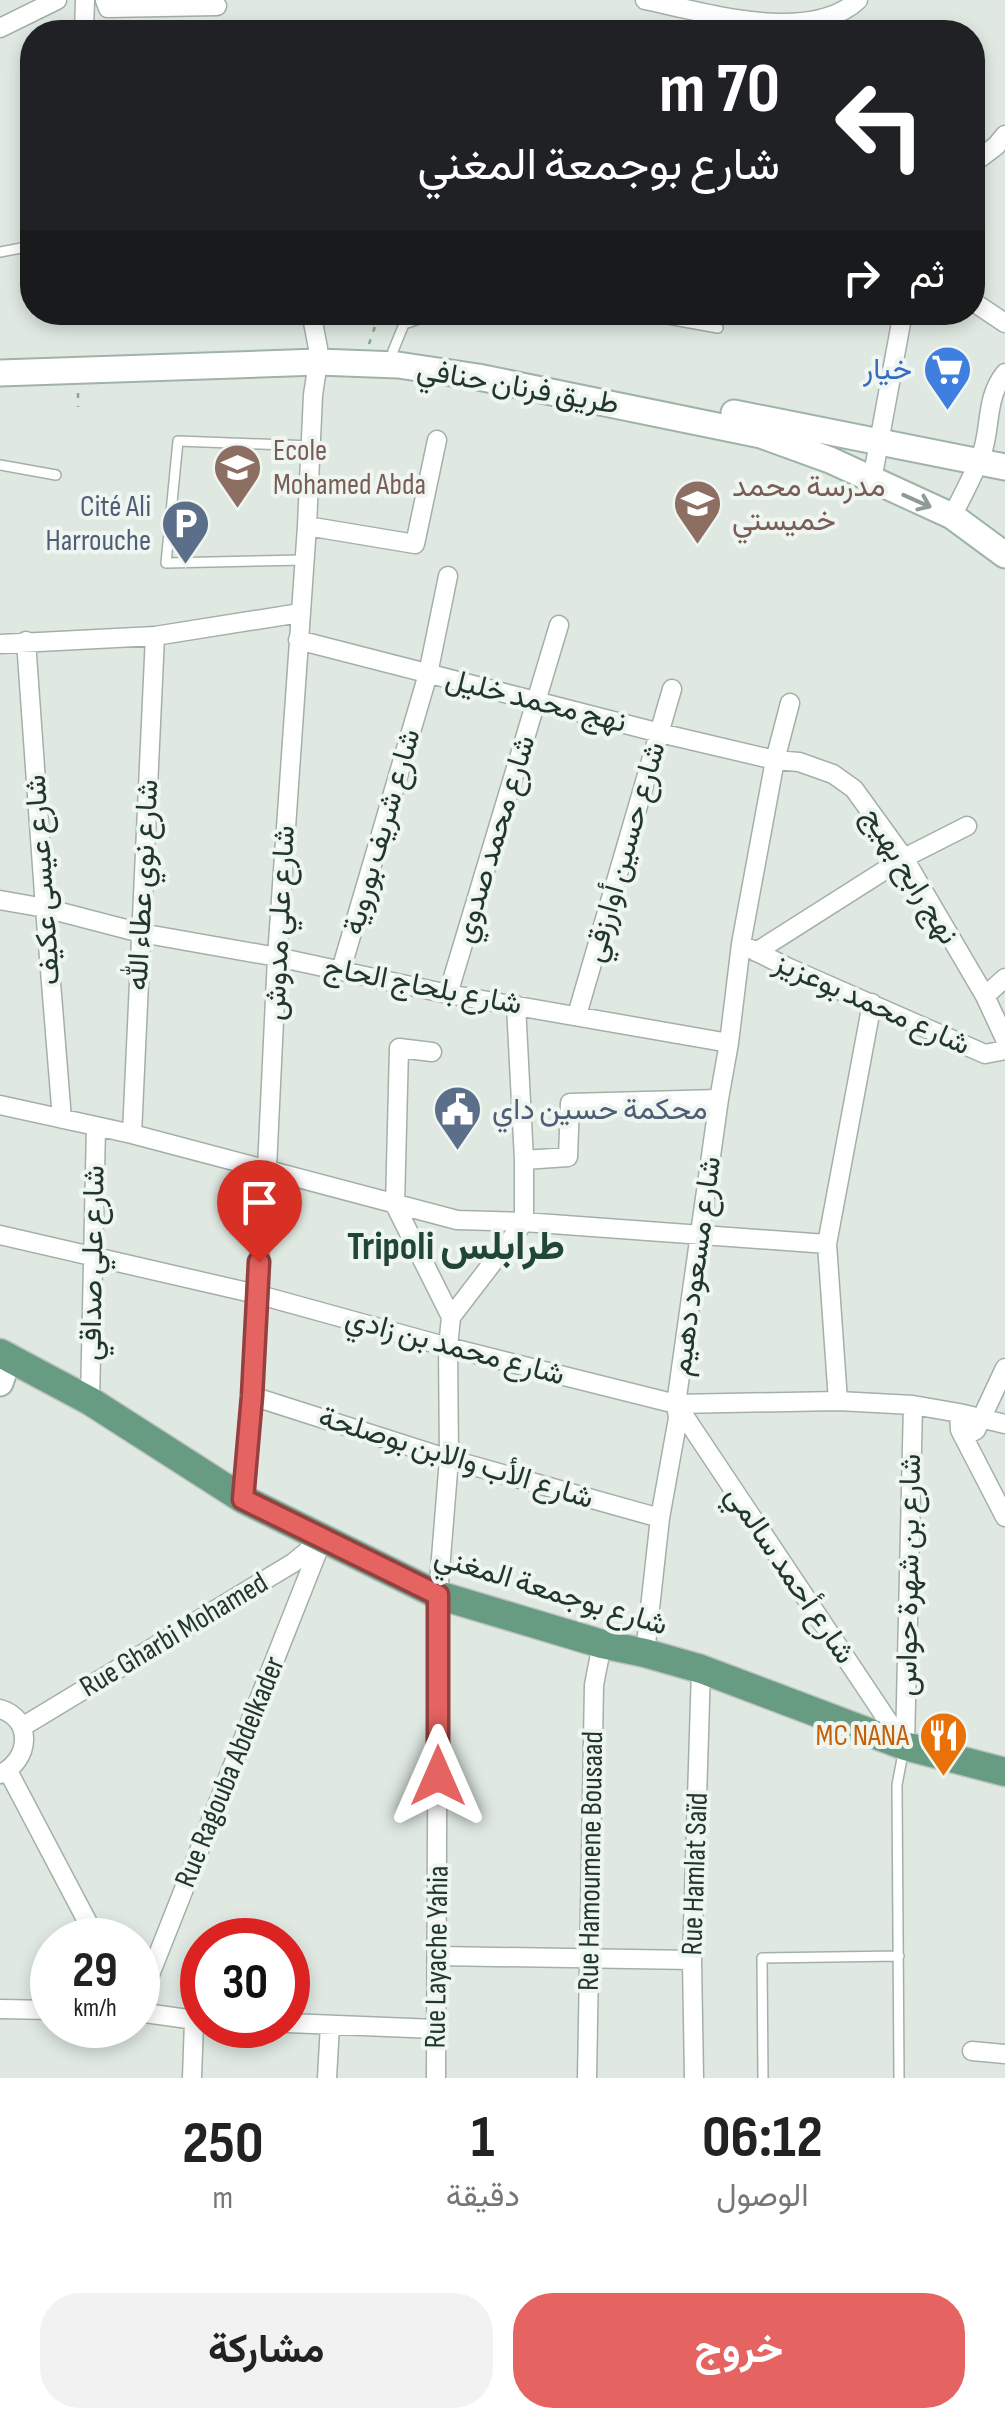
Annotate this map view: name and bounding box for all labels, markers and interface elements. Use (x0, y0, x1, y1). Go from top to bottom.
text: 70 m (659, 48, 780, 132)
icon: left (815, 60, 945, 190)
text: شارع بوجمعة المغني (418, 138, 780, 193)
icon: right (834, 250, 889, 305)
text: ثم (909, 253, 945, 298)
supermarket icon: خيار (921, 344, 973, 412)
street label: طريق فرنان حنافي (413, 352, 622, 427)
place label: خيار (862, 352, 912, 388)
place label: Ecole Mohamed Abda (273, 433, 426, 503)
school or university icon: Ecole Mohamed Abda (212, 442, 264, 510)
place label: مدرسة محمد خميستي (732, 469, 885, 544)
school or university icon: مدرسة محمد خميستي (671, 478, 723, 546)
place label: Cité Ali Harrouche (46, 489, 151, 559)
one-way arrow (901, 492, 931, 511)
parking icon: Cité Ali Harrouche (160, 498, 212, 566)
street label: نهج محمد خليل (442, 661, 630, 742)
street label: شارع شريف بوروية (335, 725, 430, 939)
street label: شارع محمد صدوي (446, 731, 548, 949)
street label: شارع حسين أوارزقي (576, 738, 678, 968)
street label: شارع عيسى عكيف (18, 773, 69, 986)
street label: شارع نوي عطاء الله (118, 778, 171, 992)
street label: نهج رابح بهيج (853, 801, 966, 952)
street label: شارع علي مدوش (257, 825, 308, 1022)
street label: شارع محمد بوعزيز (767, 944, 976, 1064)
street label: شارع بلحاج الحاج (321, 949, 525, 1024)
public building icon: محكمة حسين داي (431, 1084, 483, 1152)
place label: محكمة حسين داي (492, 1092, 708, 1133)
street label: شارع مسعود دهيم (663, 1154, 730, 1378)
pin (217, 1160, 302, 1263)
street label: شارع علي صداقي (73, 1165, 118, 1361)
icon: arrive (232, 1175, 287, 1230)
district label: Tripoli طرابلس (347, 1223, 565, 1271)
street label: شارع محمد بن زادي (340, 1300, 569, 1398)
street label: شارع الأب والابن بوصلحة (314, 1399, 598, 1518)
street label: شارع بن شهرة حواس (889, 1453, 930, 1697)
street label: شارع أحمد سالمي (713, 1479, 863, 1674)
street label: شارع بوجمعة المغني (429, 1538, 672, 1648)
street label: Rue Gharbi Mohamed (74, 1565, 274, 1705)
street label: Rue Ragouba Abdelkader (167, 1651, 293, 1893)
restaurant icon: MC NANA (918, 1710, 970, 1778)
place label: MC NANA (816, 1718, 909, 1754)
position arrow (386, 1724, 490, 1828)
street label: Rue Hamoumene Bousaad (571, 1731, 611, 1991)
street label: Rue Hamlat Saïd (674, 1792, 716, 1956)
street label: Rue Layache Yahia (417, 1865, 457, 2049)
speed limit sign: 30 (180, 1918, 310, 2048)
text: 29 (72, 1941, 118, 2001)
text: km/h (73, 1993, 117, 2024)
text: 1 (471, 2102, 495, 2174)
text: 06:12 (702, 2102, 823, 2174)
text: 250 (182, 2108, 263, 2180)
text: دقيقة (446, 2177, 520, 2216)
text: الوصول (716, 2177, 809, 2216)
text: m (213, 2179, 233, 2218)
button: مشاركة (40, 2293, 493, 2408)
button: خروج (513, 2293, 965, 2408)

